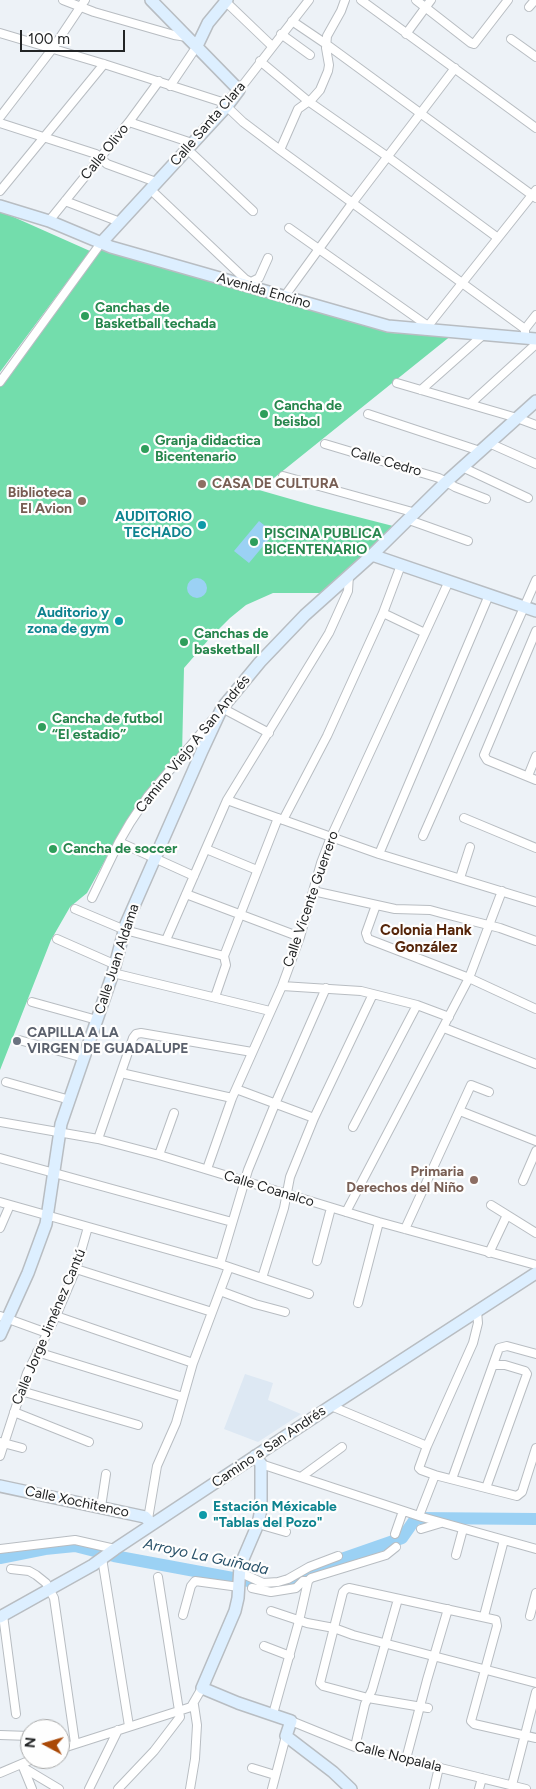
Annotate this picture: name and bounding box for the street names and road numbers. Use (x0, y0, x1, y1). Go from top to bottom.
street label: Calle Santa Clara (167, 78, 249, 170)
street label: Calle Olivo (77, 121, 133, 183)
street label: Avenida Encino (215, 270, 313, 312)
street label: Calle Cedro (348, 444, 424, 480)
street label: Camino Viejo A San Andrés (132, 672, 254, 816)
street label: Calle Vicente Guerrero (280, 829, 342, 969)
street label: Calle Juan Aldama (91, 902, 143, 1016)
street label: Calle Coanalco (222, 1167, 316, 1211)
street label: Calle Jorge Jiménez Cantú (8, 1246, 90, 1408)
street label: Camino a San Andrés (209, 1403, 329, 1491)
street label: Calle Xochitenco (23, 1483, 131, 1521)
street label: Calle Nopalala (353, 1738, 443, 1776)

